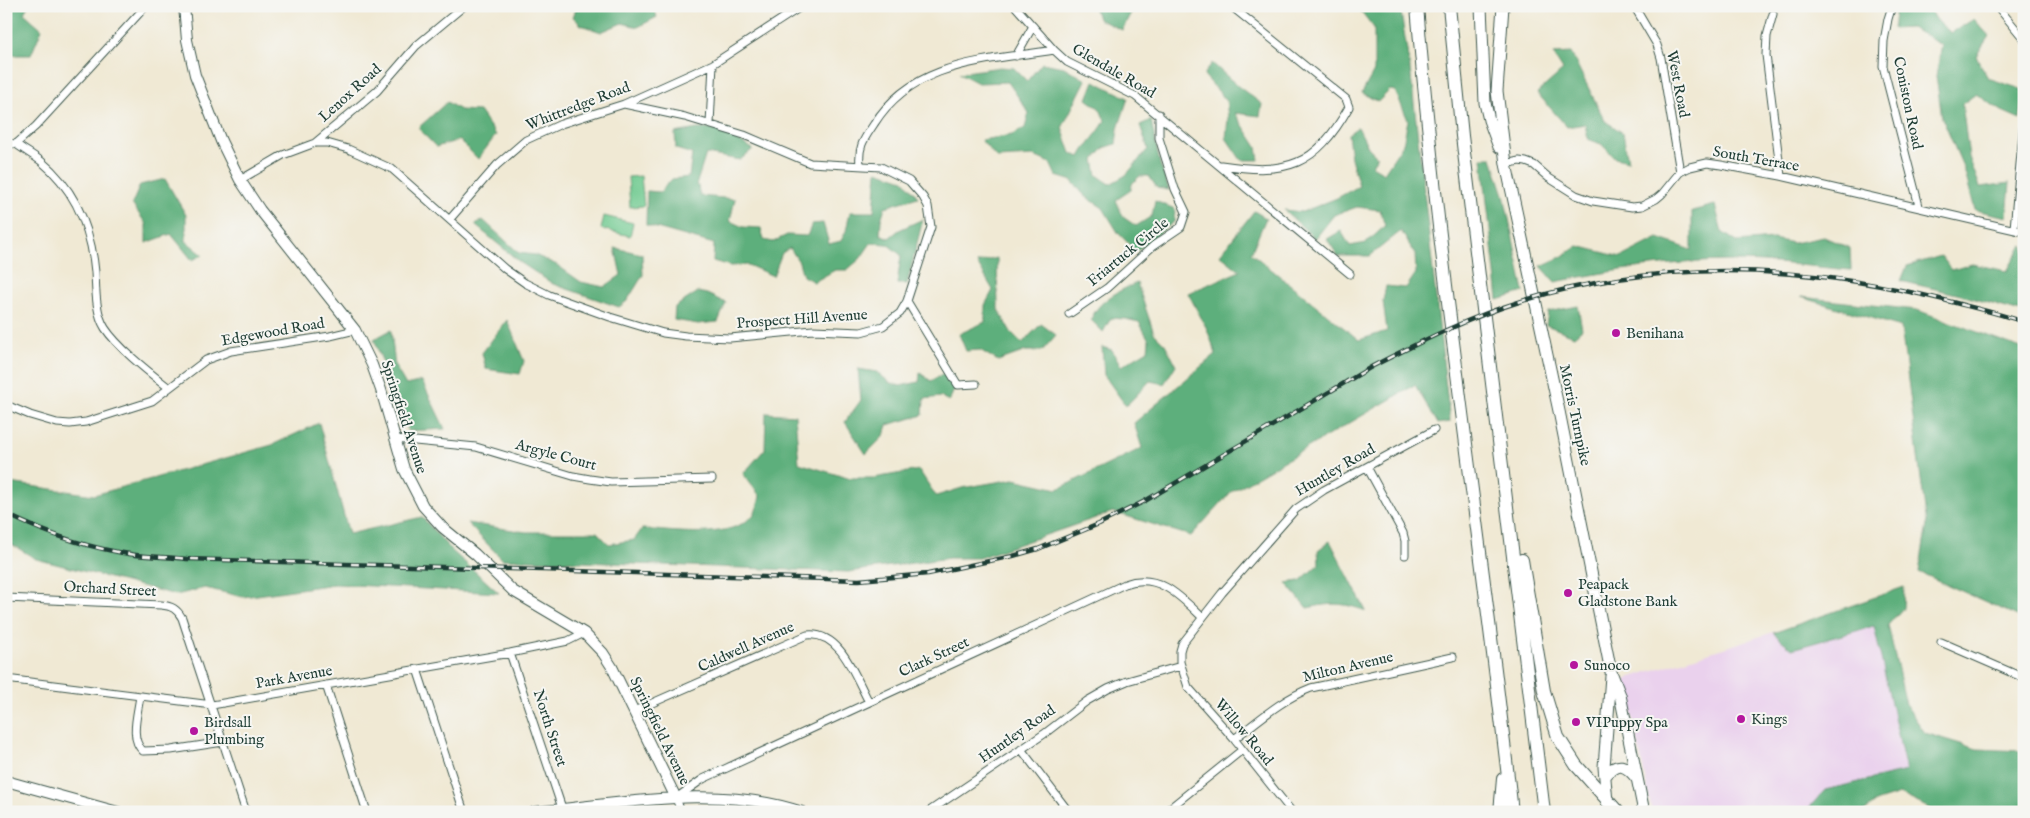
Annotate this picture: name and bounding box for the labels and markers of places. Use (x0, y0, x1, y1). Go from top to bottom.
place label: Benihana (1626, 324, 1684, 343)
marker: Benihana (1610, 327, 1622, 339)
place label: Peapack Gladstone Bank (1578, 575, 1678, 611)
marker: Peapack Gladstone Bank (1562, 587, 1574, 599)
place label: Sunoco (1584, 656, 1630, 675)
marker: Sunoco (1568, 659, 1580, 671)
place label: Kings (1751, 710, 1787, 729)
place label: Birdsall Plumbing (204, 713, 265, 749)
place label: VIPuppy Spa (1585, 713, 1668, 732)
marker: Kings (1735, 713, 1747, 725)
marker: VIPuppy Spa (1570, 716, 1582, 728)
marker: Birdsall Plumbing (188, 725, 200, 737)

